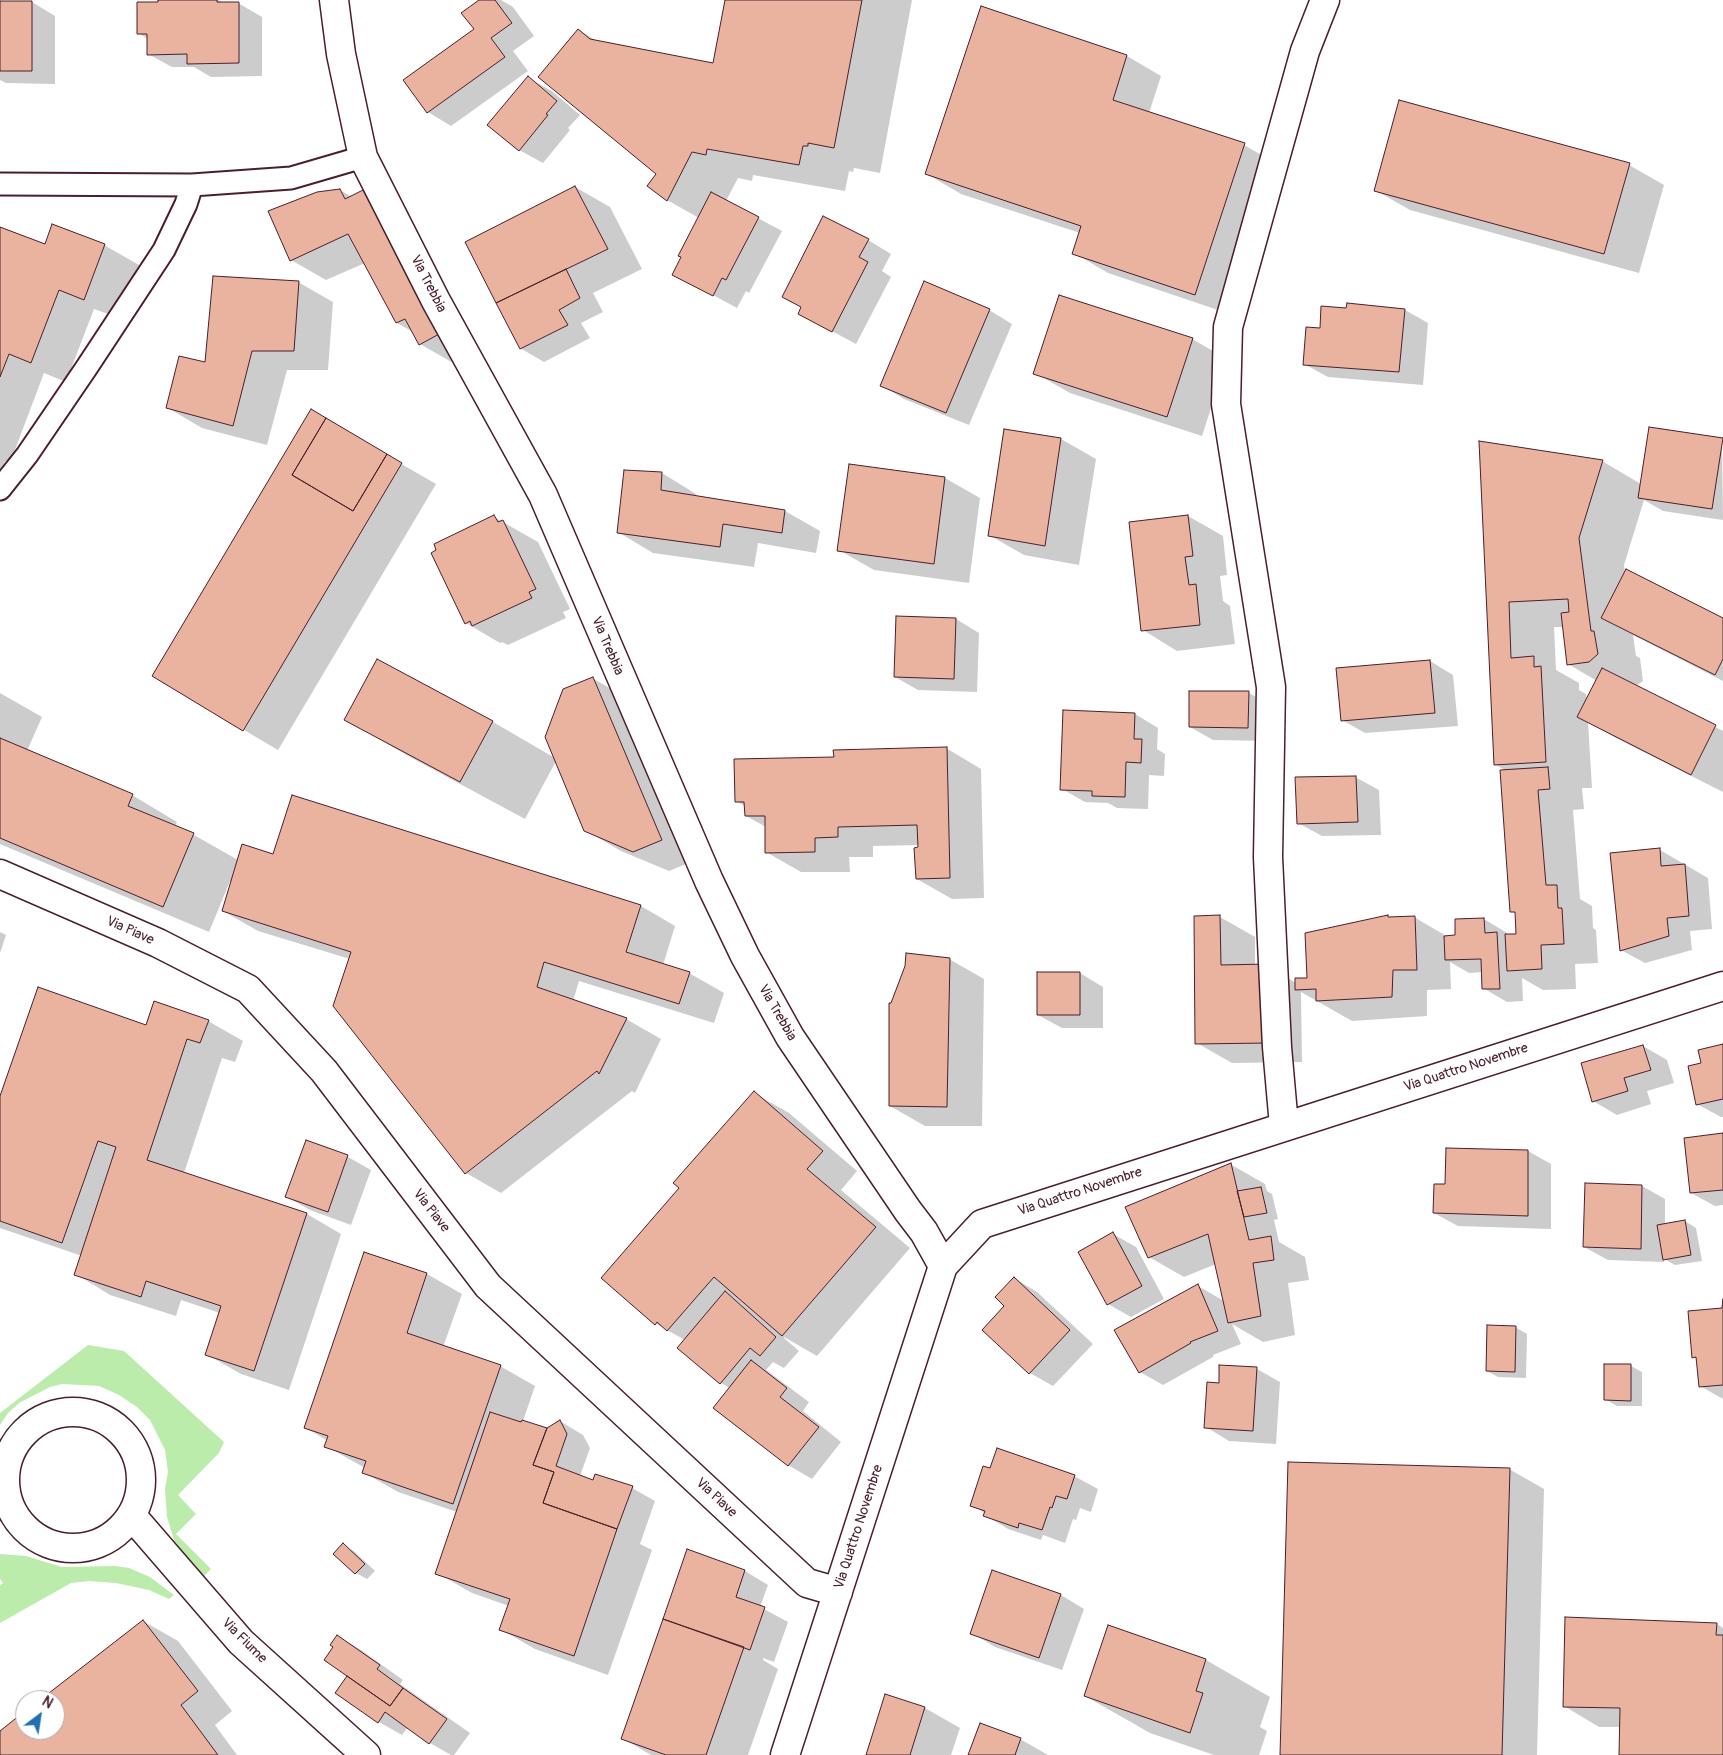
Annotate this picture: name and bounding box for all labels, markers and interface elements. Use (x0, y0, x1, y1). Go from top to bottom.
street label: Via Trebbia (406, 253, 450, 315)
street label: Via Trebbia (587, 614, 627, 678)
street label: Via Piave (104, 913, 156, 949)
street label: Via Trebbia (754, 982, 800, 1044)
street label: Via Quattro Novembre (1402, 1040, 1530, 1096)
street label: Via Quattro Novembre (1016, 1164, 1144, 1220)
street label: Via Piave (409, 1186, 453, 1236)
street label: Via Quattro Novembre (831, 1463, 887, 1591)
street label: Via Piave (692, 1475, 740, 1521)
street label: Via Fiume (218, 1615, 270, 1667)
north arrow (15, 1690, 65, 1740)
text: N (39, 1693, 56, 1712)

